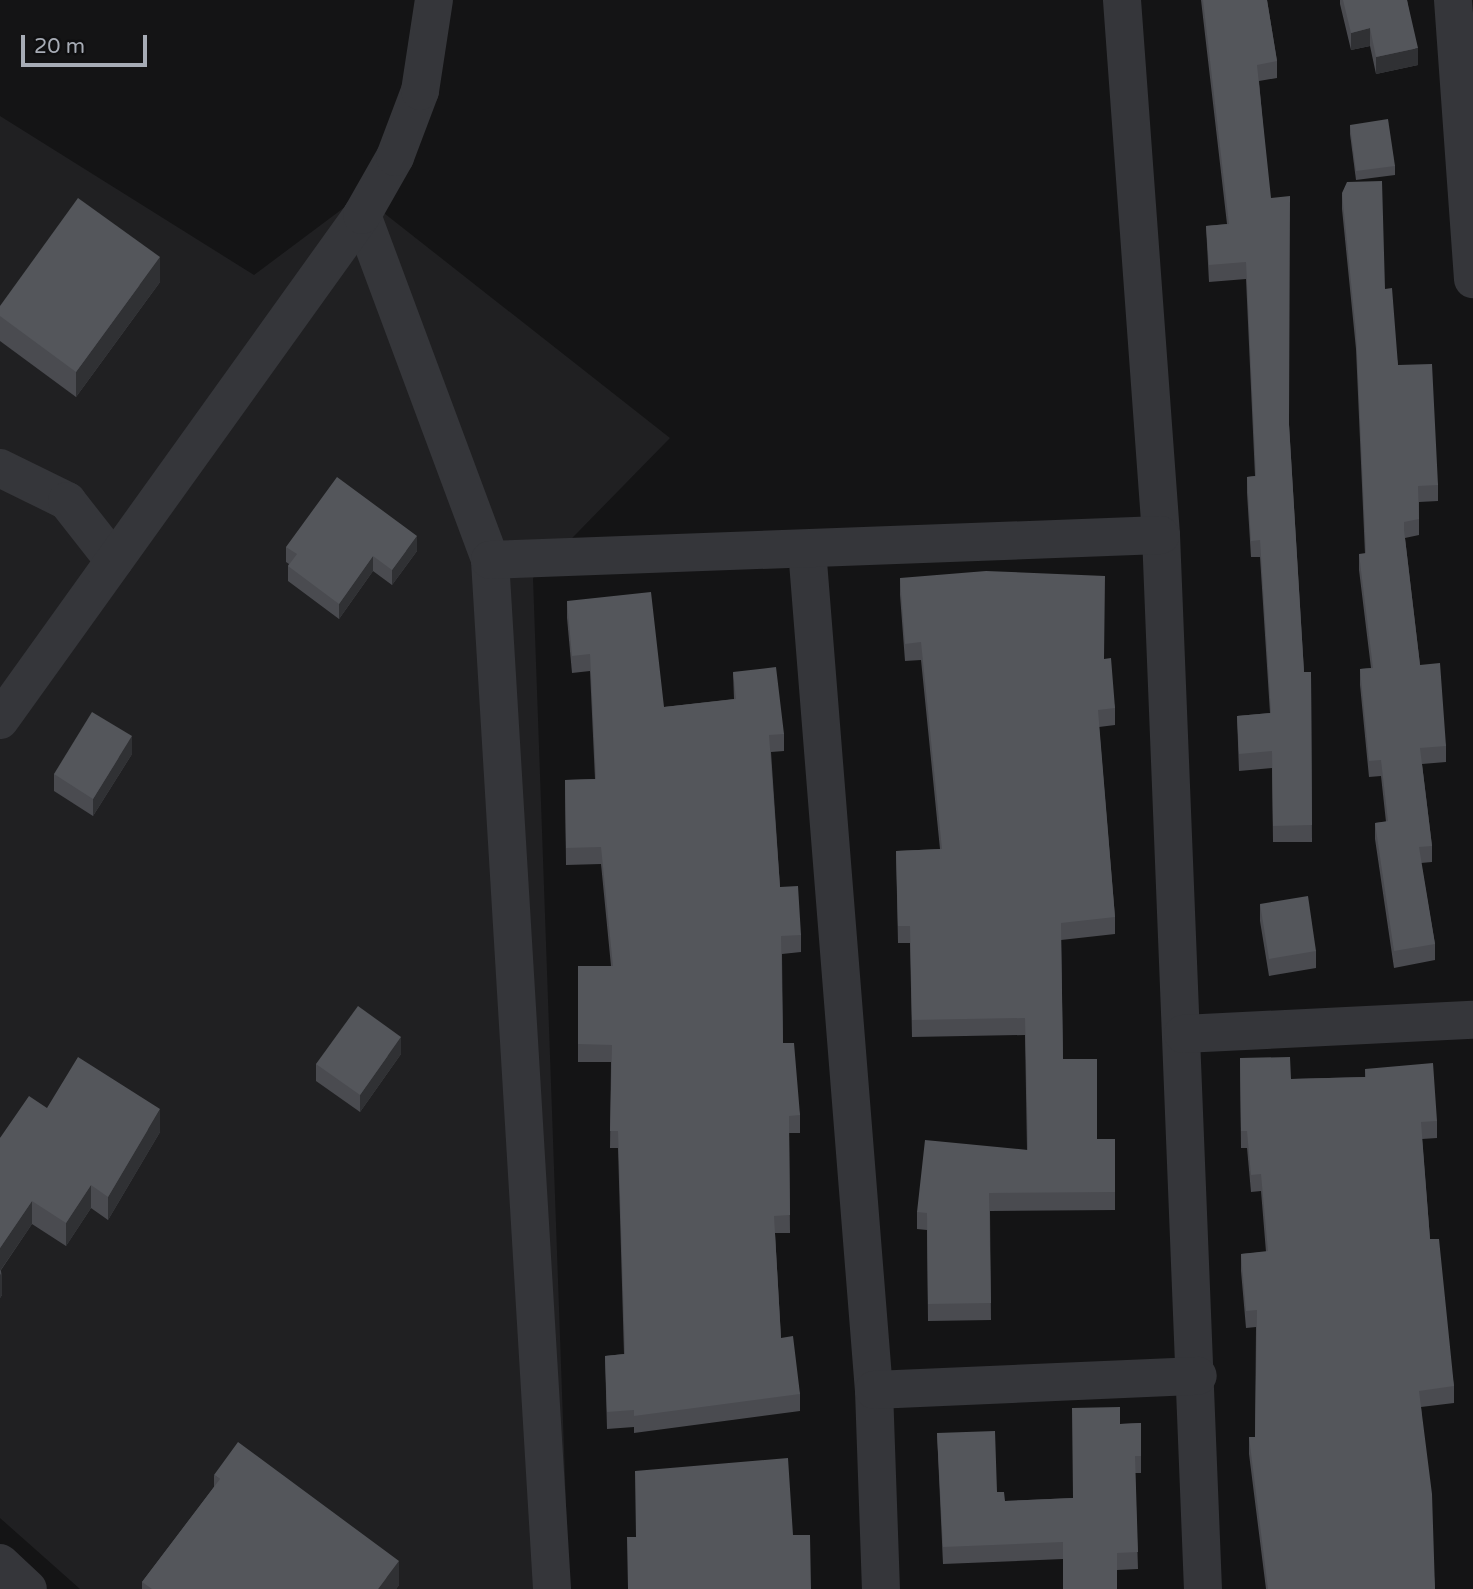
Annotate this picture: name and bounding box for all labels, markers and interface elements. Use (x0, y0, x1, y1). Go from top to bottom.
scale bar (24, 21, 150, 65)
text: 20 m (34, 34, 85, 59)

